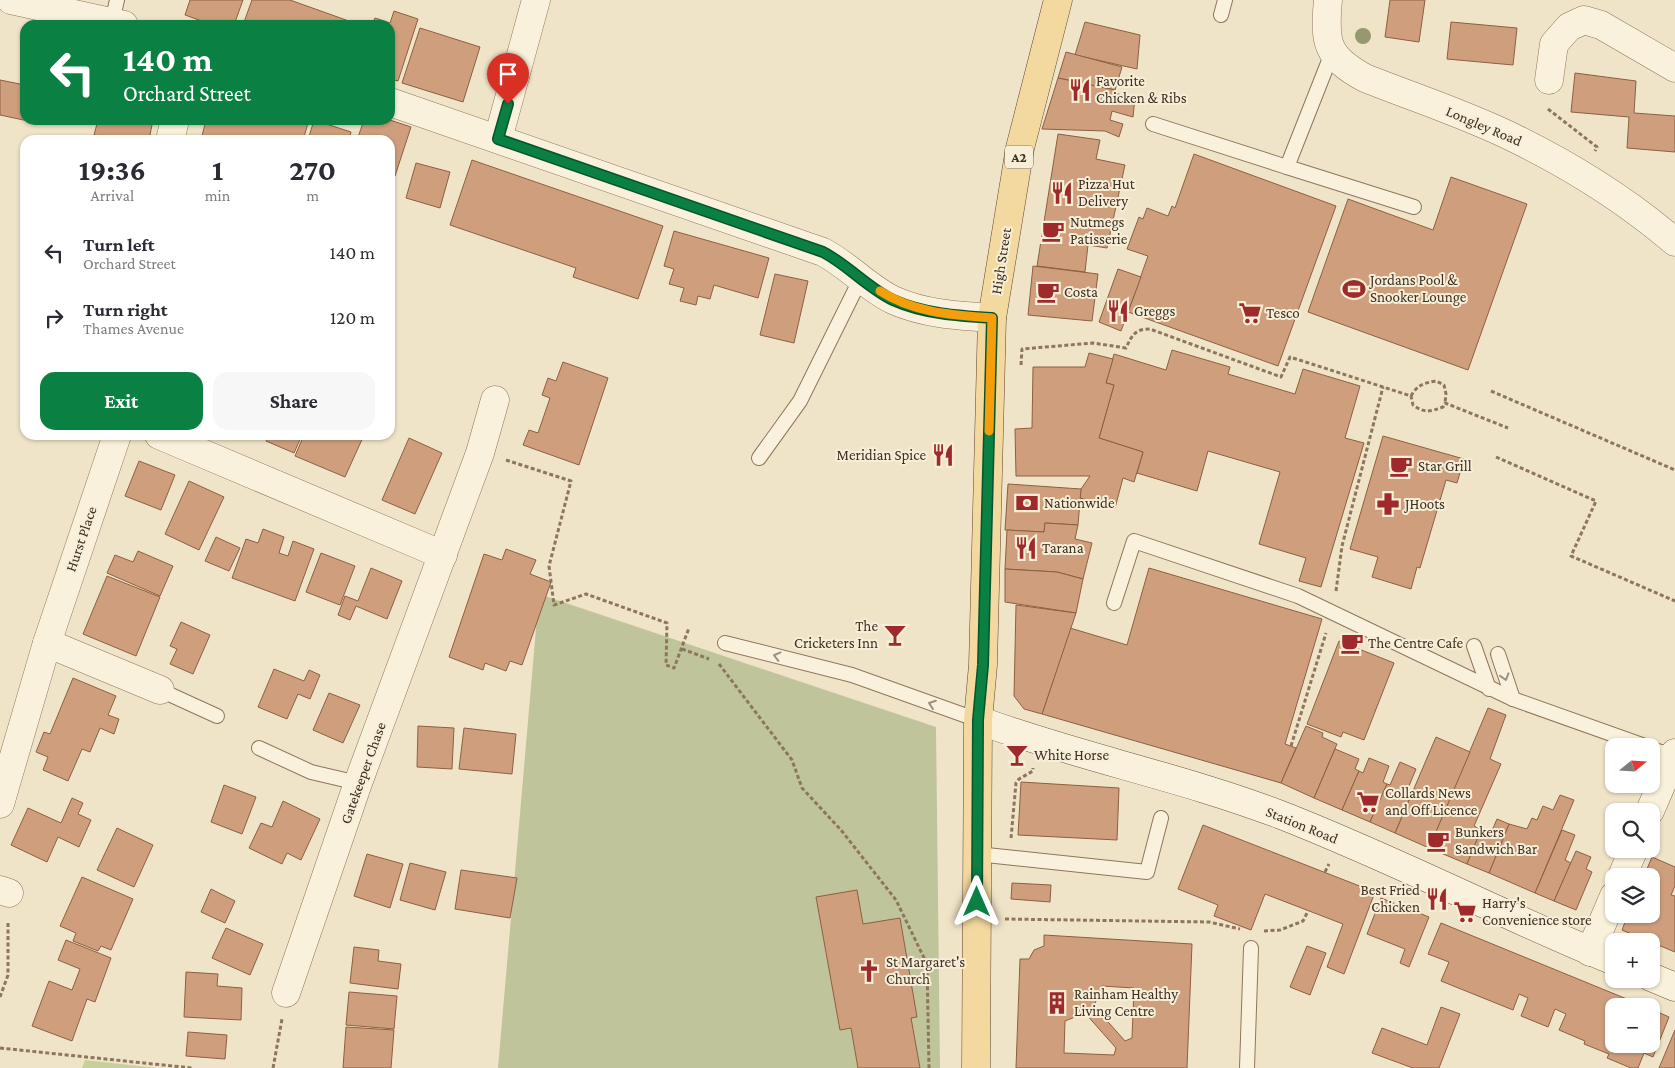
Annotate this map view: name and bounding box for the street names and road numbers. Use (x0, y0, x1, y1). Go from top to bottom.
street label: Longley Road (1443, 103, 1524, 150)
road number: A2 (1005, 146, 1033, 168)
street label: High Street (988, 226, 1015, 296)
street label: Hurst Place (62, 504, 100, 574)
street label: Gatekeeper Chase (337, 720, 390, 826)
street label: Station Road (1264, 803, 1341, 847)

